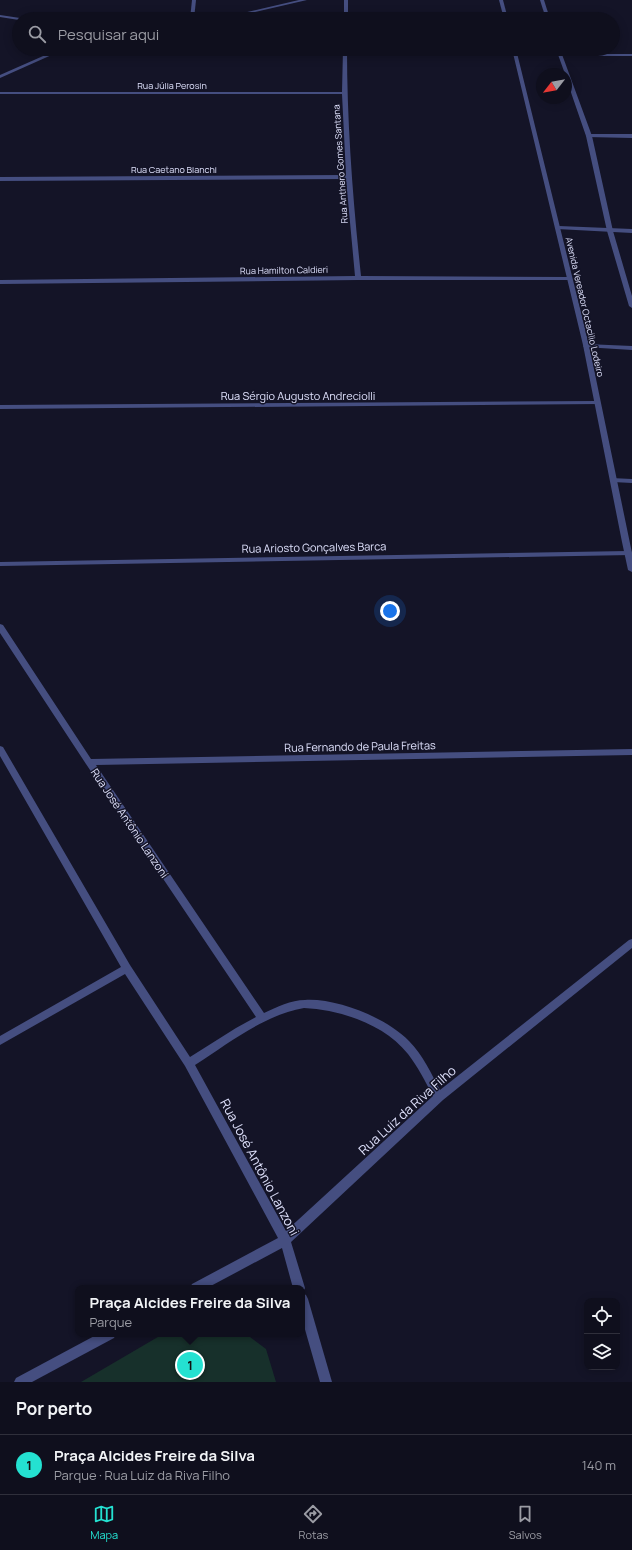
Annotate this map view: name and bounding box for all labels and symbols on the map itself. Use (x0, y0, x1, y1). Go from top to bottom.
north arrow (536, 68, 572, 104)
street label: Rua Júlia Perosin (137, 79, 207, 92)
street label: Rua Anthero Gomes Santana (329, 104, 351, 224)
street label: Rua Caetano Bianchi (131, 163, 217, 176)
street label: Avenida Vereador Octacilio Lodeiro (563, 236, 607, 378)
street label: Rua Hamilton Caldieri (240, 263, 328, 277)
street label: Rua Sérgio Augusto Andreciolli (221, 388, 375, 403)
street label: Rua Ariosto Gonçalves Barca (242, 538, 386, 556)
your location (380, 601, 400, 621)
street label: Rua Fernando de Paula Freitas (284, 737, 436, 755)
street label: Rua José Antônio Lanzoni (88, 765, 172, 881)
street label: Rua Luiz da Riva Filho (354, 1061, 460, 1159)
street label: Rua José Antônio Lanzoni (216, 1095, 304, 1239)
pin: 1 (177, 1350, 203, 1380)

